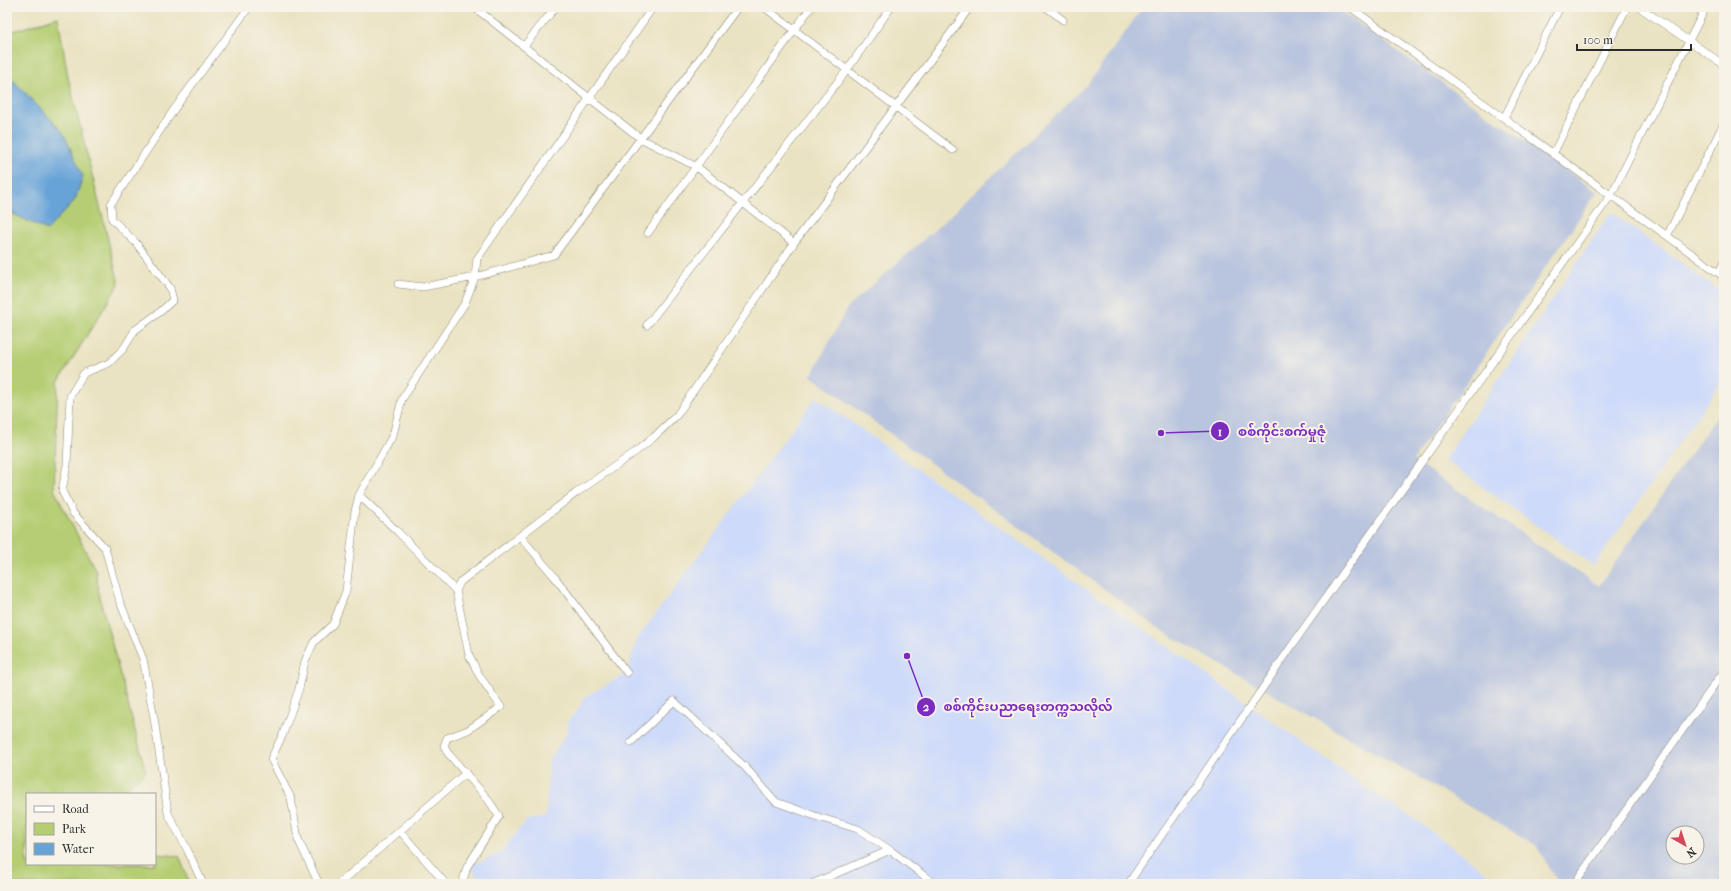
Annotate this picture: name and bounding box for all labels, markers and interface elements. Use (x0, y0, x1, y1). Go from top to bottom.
scale bar (1577, 26, 1691, 52)
text: 100 m (1583, 33, 1613, 47)
callout: စစ်ကိုင်းစက်မှုဇုံ (1210, 419, 1334, 444)
text: စစ်ကိုင်းစက်မှုဇုံ (1238, 422, 1326, 443)
text: 1 (1218, 425, 1222, 439)
callout: စစ်ကိုင်းပညာရေးတက္ကသလိုလ် (916, 694, 1121, 719)
text: စစ်ကိုင်းပညာရေးတက္ကသလိုလ် (943, 697, 1113, 718)
text: 2 (923, 700, 930, 714)
legend (26, 793, 156, 865)
text: Road (62, 802, 89, 816)
text: Park (62, 822, 87, 836)
north arrow (1665, 825, 1705, 865)
text: Water (61, 842, 95, 856)
text: N (1683, 845, 1698, 860)

